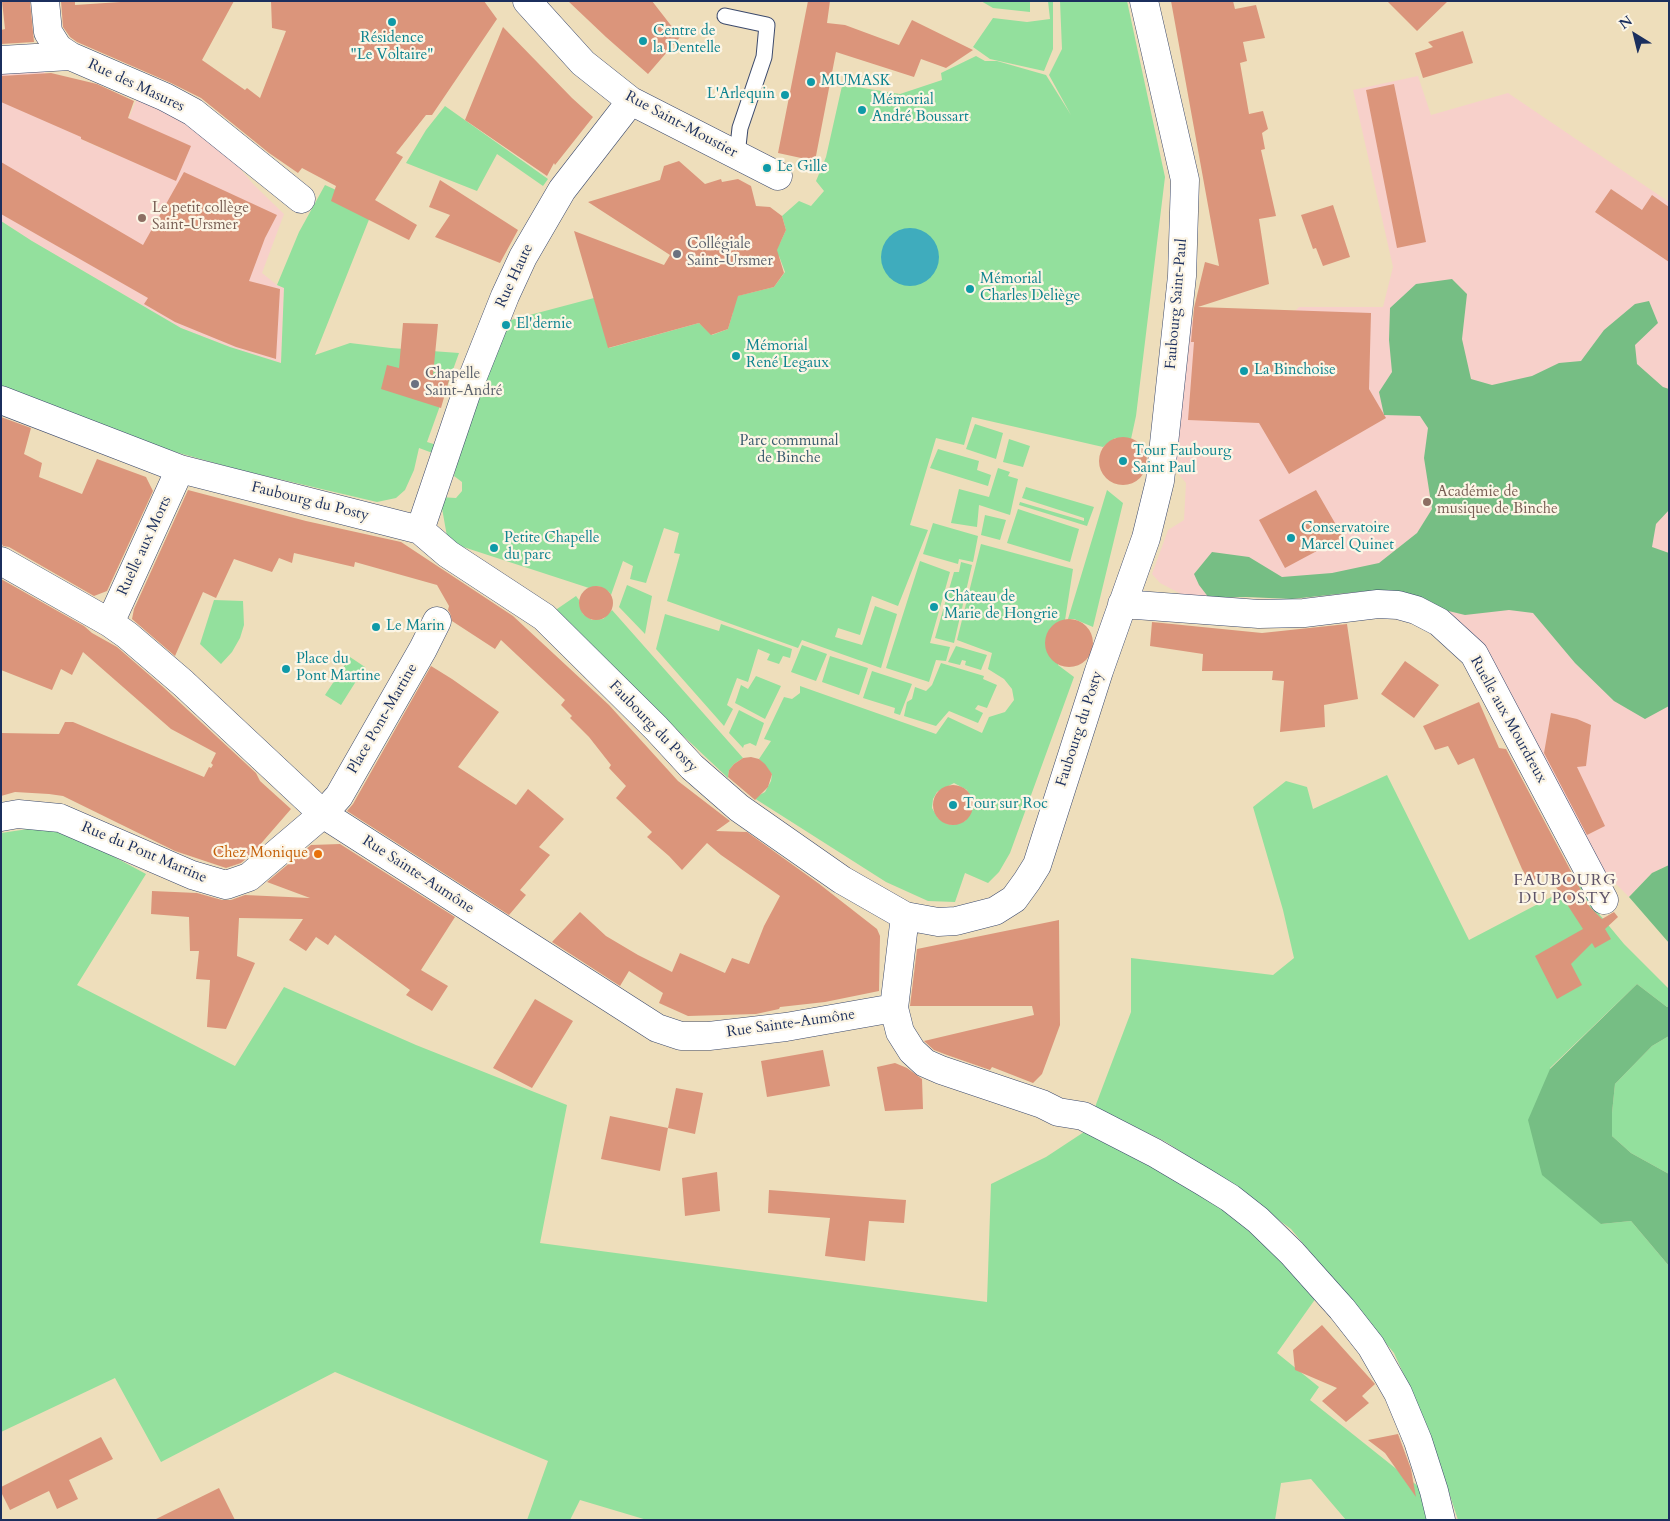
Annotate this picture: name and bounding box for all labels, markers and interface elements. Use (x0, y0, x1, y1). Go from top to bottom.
north arrow (1610, 10, 1660, 60)
text: N (1615, 11, 1636, 34)
marker: Résidence "Le Voltaire" (386, 16, 398, 28)
place label: Centre de la Dentelle (653, 23, 721, 58)
place label: Résidence "Le Voltaire" (351, 30, 433, 65)
marker: Centre de la Dentelle (637, 35, 649, 47)
street label: Rue des Masures (85, 56, 187, 116)
place label: MUMASK (821, 73, 891, 91)
marker: MUMASK (805, 76, 817, 88)
place label: L'Arlequin (707, 86, 775, 104)
street label: Rue Saint-Moustier (622, 88, 740, 162)
marker: L'Arlequin (779, 89, 791, 101)
place label: Mémorial André Boussart (872, 92, 969, 127)
marker: Mémorial André Boussart (856, 104, 868, 116)
place label: Le Gille (777, 159, 827, 177)
marker: Le Gille (761, 162, 773, 174)
place label: Le petit collège Saint-Ursmer (152, 200, 249, 235)
marker: Le petit collège Saint-Ursmer (136, 212, 148, 224)
place label: Collégiale Saint-Ursmer (687, 236, 773, 271)
street label: Faubourg Saint-Paul (1162, 238, 1192, 370)
street label: Rue Haute (492, 241, 538, 311)
marker: Collégiale Saint-Ursmer (671, 248, 683, 260)
place label: Mémorial Charles Deliège (980, 271, 1080, 306)
marker: Mémorial Charles Deliège (964, 283, 976, 295)
place label: El'dernie (516, 316, 572, 334)
marker: El'dernie (500, 319, 512, 331)
place label: Mémorial René Legaux (746, 338, 829, 373)
marker: Mémorial René Legaux (730, 350, 742, 362)
place label: La Binchoise (1254, 362, 1336, 380)
marker: La Binchoise (1238, 365, 1250, 377)
place label: Chapelle Saint-André (425, 366, 503, 401)
marker: Chapelle Saint-André (409, 378, 421, 390)
park label: Parc communal de Binche (739, 433, 839, 468)
place label: Tour Faubourg Saint Paul (1133, 443, 1231, 478)
marker: Tour Faubourg Saint Paul (1117, 455, 1129, 467)
street label: Faubourg du Posty (249, 479, 371, 525)
place label: Académie de musique de Binche (1437, 484, 1558, 519)
street label: Ruelle aux Morts (114, 493, 176, 599)
marker: Académie de musique de Binche (1421, 496, 1433, 508)
place label: Conservatoire Marcel Quinet (1301, 520, 1394, 555)
place label: Petite Chapelle du parc (504, 530, 600, 565)
marker: Conservatoire Marcel Quinet (1285, 532, 1297, 544)
marker: Petite Chapelle du parc (488, 542, 500, 554)
place label: Château de Marie de Hongrie (944, 589, 1058, 624)
marker: Château de Marie de Hongrie (928, 601, 940, 613)
place label: Le Marin (386, 618, 445, 636)
marker: Le Marin (370, 621, 382, 633)
place label: Place du Pont Martine (296, 651, 381, 686)
street label: Ruelle aux Mourdreux (1466, 654, 1550, 786)
street label: Place Pont-Martine (344, 661, 422, 777)
marker: Place du Pont Martine (280, 663, 292, 675)
street label: Faubourg du Posty (1053, 669, 1107, 789)
street label: Faubourg du Posty (605, 677, 701, 777)
place label: Tour sur Roc (963, 796, 1048, 814)
marker: Tour sur Roc (947, 799, 959, 811)
street label: Rue du Pont Martine (79, 818, 209, 888)
street label: Rue Sainte-Aumône (359, 832, 477, 918)
place label: Chez Monique (213, 845, 308, 863)
marker: Chez Monique (312, 848, 324, 860)
district label: FAUBOURG DU POSTY (1512, 871, 1618, 909)
street label: Rue Sainte-Aumône (726, 1006, 856, 1042)

